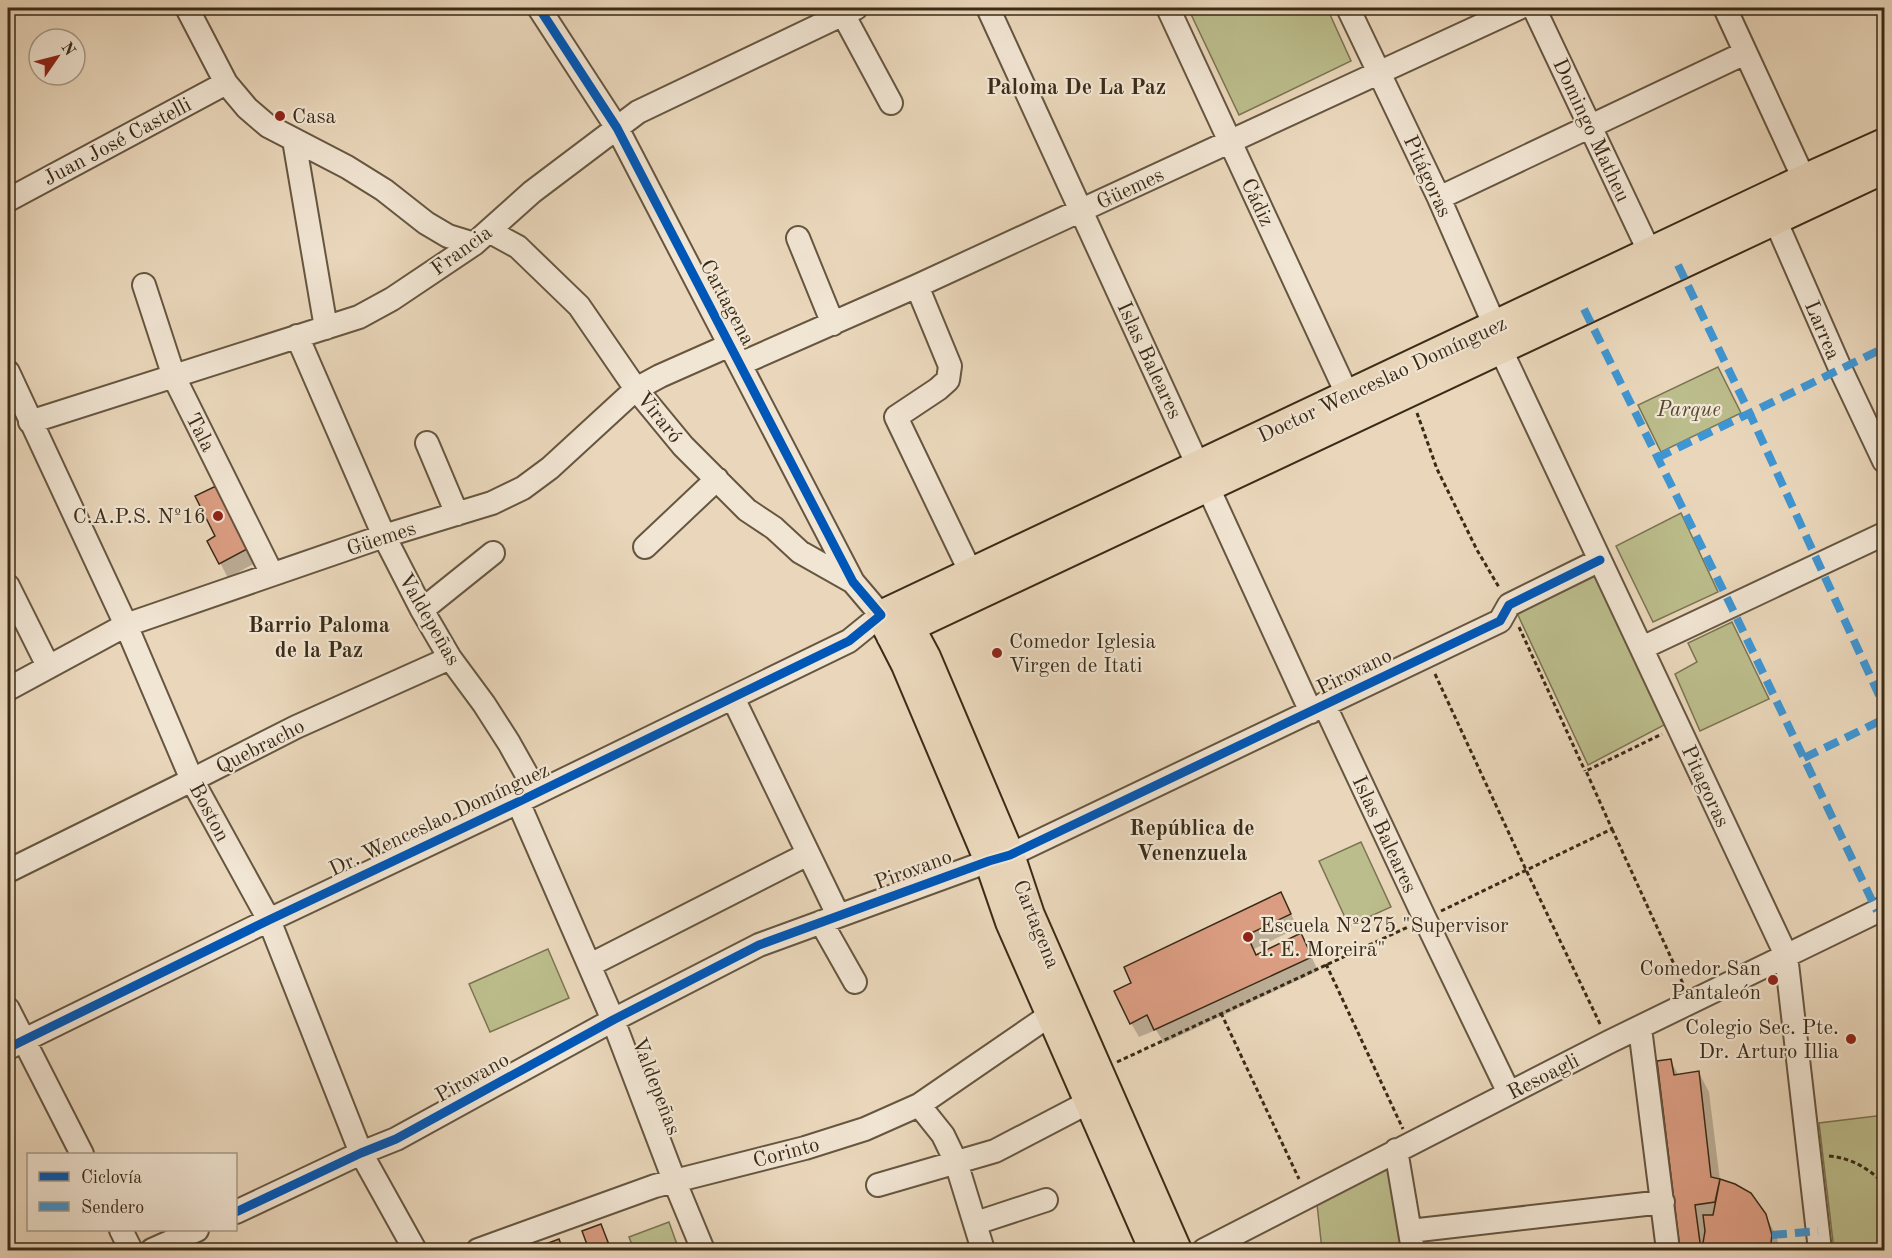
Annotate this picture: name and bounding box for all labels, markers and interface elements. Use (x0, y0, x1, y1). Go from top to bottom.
north arrow (27, 27, 87, 87)
text: N (58, 40, 78, 60)
street label: Domingo Matheu (1548, 56, 1633, 206)
district label: Paloma De La Paz (986, 77, 1166, 99)
street label: Juan José Castelli (40, 95, 195, 190)
place label: Casa (292, 107, 336, 128)
marker: Casa (273, 109, 287, 123)
street label: Pitágoras (1399, 133, 1455, 221)
street label: Güemes (1094, 165, 1167, 214)
street label: Cádiz (1236, 175, 1277, 230)
street label: Francia (428, 222, 496, 280)
street label: Cartagena (695, 256, 758, 349)
street label: Larrea (1800, 298, 1843, 363)
street label: Islas Baleares (1112, 299, 1185, 422)
street label: Doctor Wenceslao Domínguez (1255, 313, 1510, 447)
street label: Viraró (632, 388, 686, 447)
park label: Parque (1656, 400, 1721, 421)
street label: Tala (181, 410, 218, 455)
place label: C.A.P.S. Nº16 (73, 507, 206, 528)
marker: C.A.P.S. Nº16 (211, 509, 225, 523)
street label: Güemes (344, 518, 419, 560)
street label: Valdepeñas (394, 570, 463, 669)
district label: Barrio Paloma de la Paz (248, 615, 390, 662)
place label: Comedor Iglesia Virgen de Itati (1009, 632, 1156, 677)
street label: Pirovano (1314, 645, 1396, 699)
marker: Comedor Iglesia Virgen de Itati (990, 646, 1004, 660)
street label: Quebracho (213, 716, 308, 779)
street label: Pitagoras (1677, 743, 1733, 831)
street label: Dr. Wenceslao Domínguez (326, 760, 553, 881)
street label: Islas Baleares (1347, 773, 1420, 896)
street label: Boston (185, 780, 233, 846)
district label: República de Venenzuela (1129, 818, 1255, 865)
street label: Pirovano (872, 847, 955, 894)
street label: Cartagena (1008, 877, 1063, 972)
place label: Escuela Nº275 "Supervisor I. E. Moreira" (1260, 916, 1509, 961)
marker: Escuela Nº275 "Supervisor I. E. Moreira" (1241, 930, 1255, 944)
place label: Comedor San Pantaleón (1640, 959, 1761, 1004)
marker: Comedor San Pantaleón (1766, 973, 1780, 987)
place label: Colegio Sec. Pte. Dr. Arturo Illia (1685, 1018, 1839, 1063)
marker: Colegio Sec. Pte. Dr. Arturo Illia (1844, 1032, 1858, 1046)
street label: Valdepeñas (627, 1035, 684, 1138)
street label: Pirovano (432, 1050, 513, 1107)
street label: Resoagli (1504, 1050, 1583, 1104)
street label: Corinto (751, 1135, 822, 1172)
legend (27, 1153, 237, 1231)
text: Ciclovía (81, 1169, 142, 1187)
text: Sendero (81, 1199, 144, 1217)

